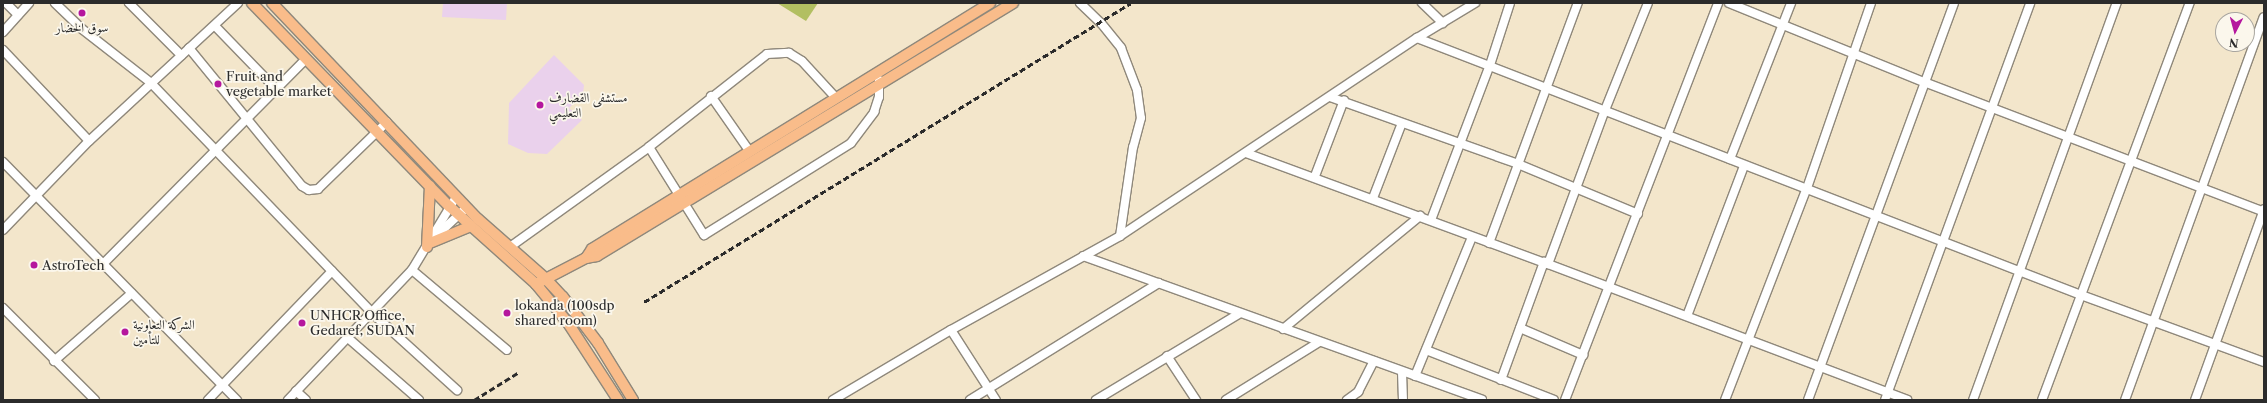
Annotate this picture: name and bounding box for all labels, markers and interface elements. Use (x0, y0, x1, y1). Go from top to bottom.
marker: سوق الخضار (77, 8, 87, 18)
north arrow (2215, 12, 2255, 52)
place label: سوق الخضار (56, 19, 108, 35)
text: N (2228, 35, 2239, 50)
place label: Fruit and vegetable market (226, 69, 331, 100)
marker: Fruit and vegetable market (213, 79, 223, 89)
place label: مستشفى القضارف التعليمي (549, 90, 628, 121)
marker: مستشفى القضارف التعليمي (534, 99, 546, 111)
place label: AstroTech (42, 257, 105, 273)
marker: AstroTech (29, 260, 39, 270)
place label: lokanda (100sdp shared room) (515, 298, 615, 329)
place label: UNHCR Office, Gedaref, SUDAN (310, 308, 415, 339)
marker: lokanda (100sdp shared room) (502, 308, 512, 318)
place label: الشركة التعاونية للتأمين (133, 317, 195, 348)
marker: UNHCR Office, Gedaref, SUDAN (297, 318, 307, 328)
marker: الشركة التعاونية للتأمين (120, 327, 130, 337)

